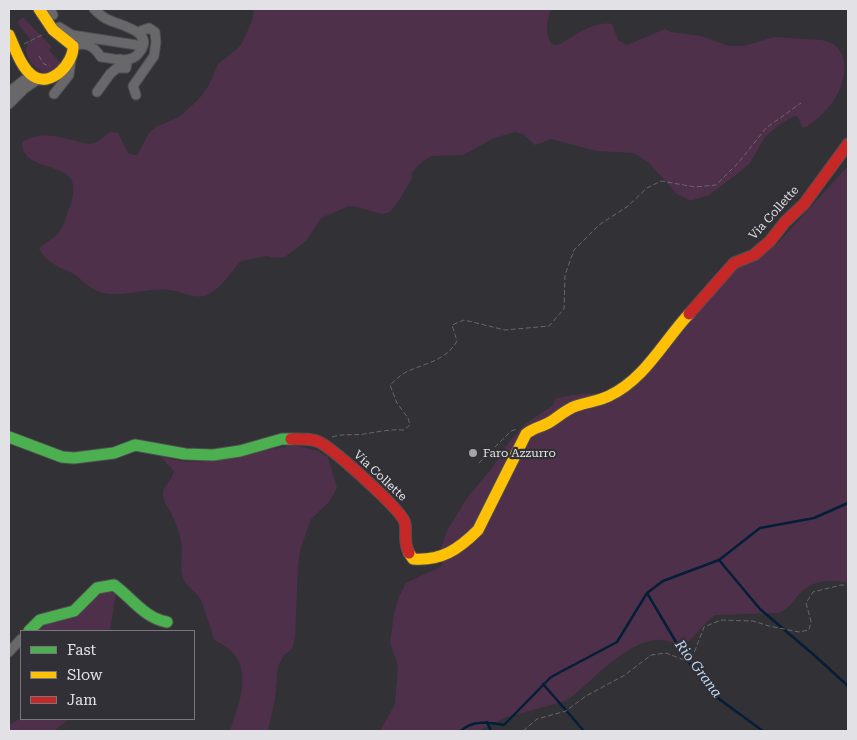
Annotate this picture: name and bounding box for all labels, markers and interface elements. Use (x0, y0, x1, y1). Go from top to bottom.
street label: Via Collette (746, 183, 802, 243)
place label: Faro Azzurro (483, 446, 556, 460)
marker: Faro Azzurro (467, 447, 479, 459)
street label: Via Collette (350, 448, 410, 504)
legend (20, 630, 195, 720)
water label: Rio Grana (671, 637, 725, 701)
text: Fast (67, 641, 96, 659)
text: Slow (67, 666, 102, 684)
text: Jam (67, 691, 97, 709)

